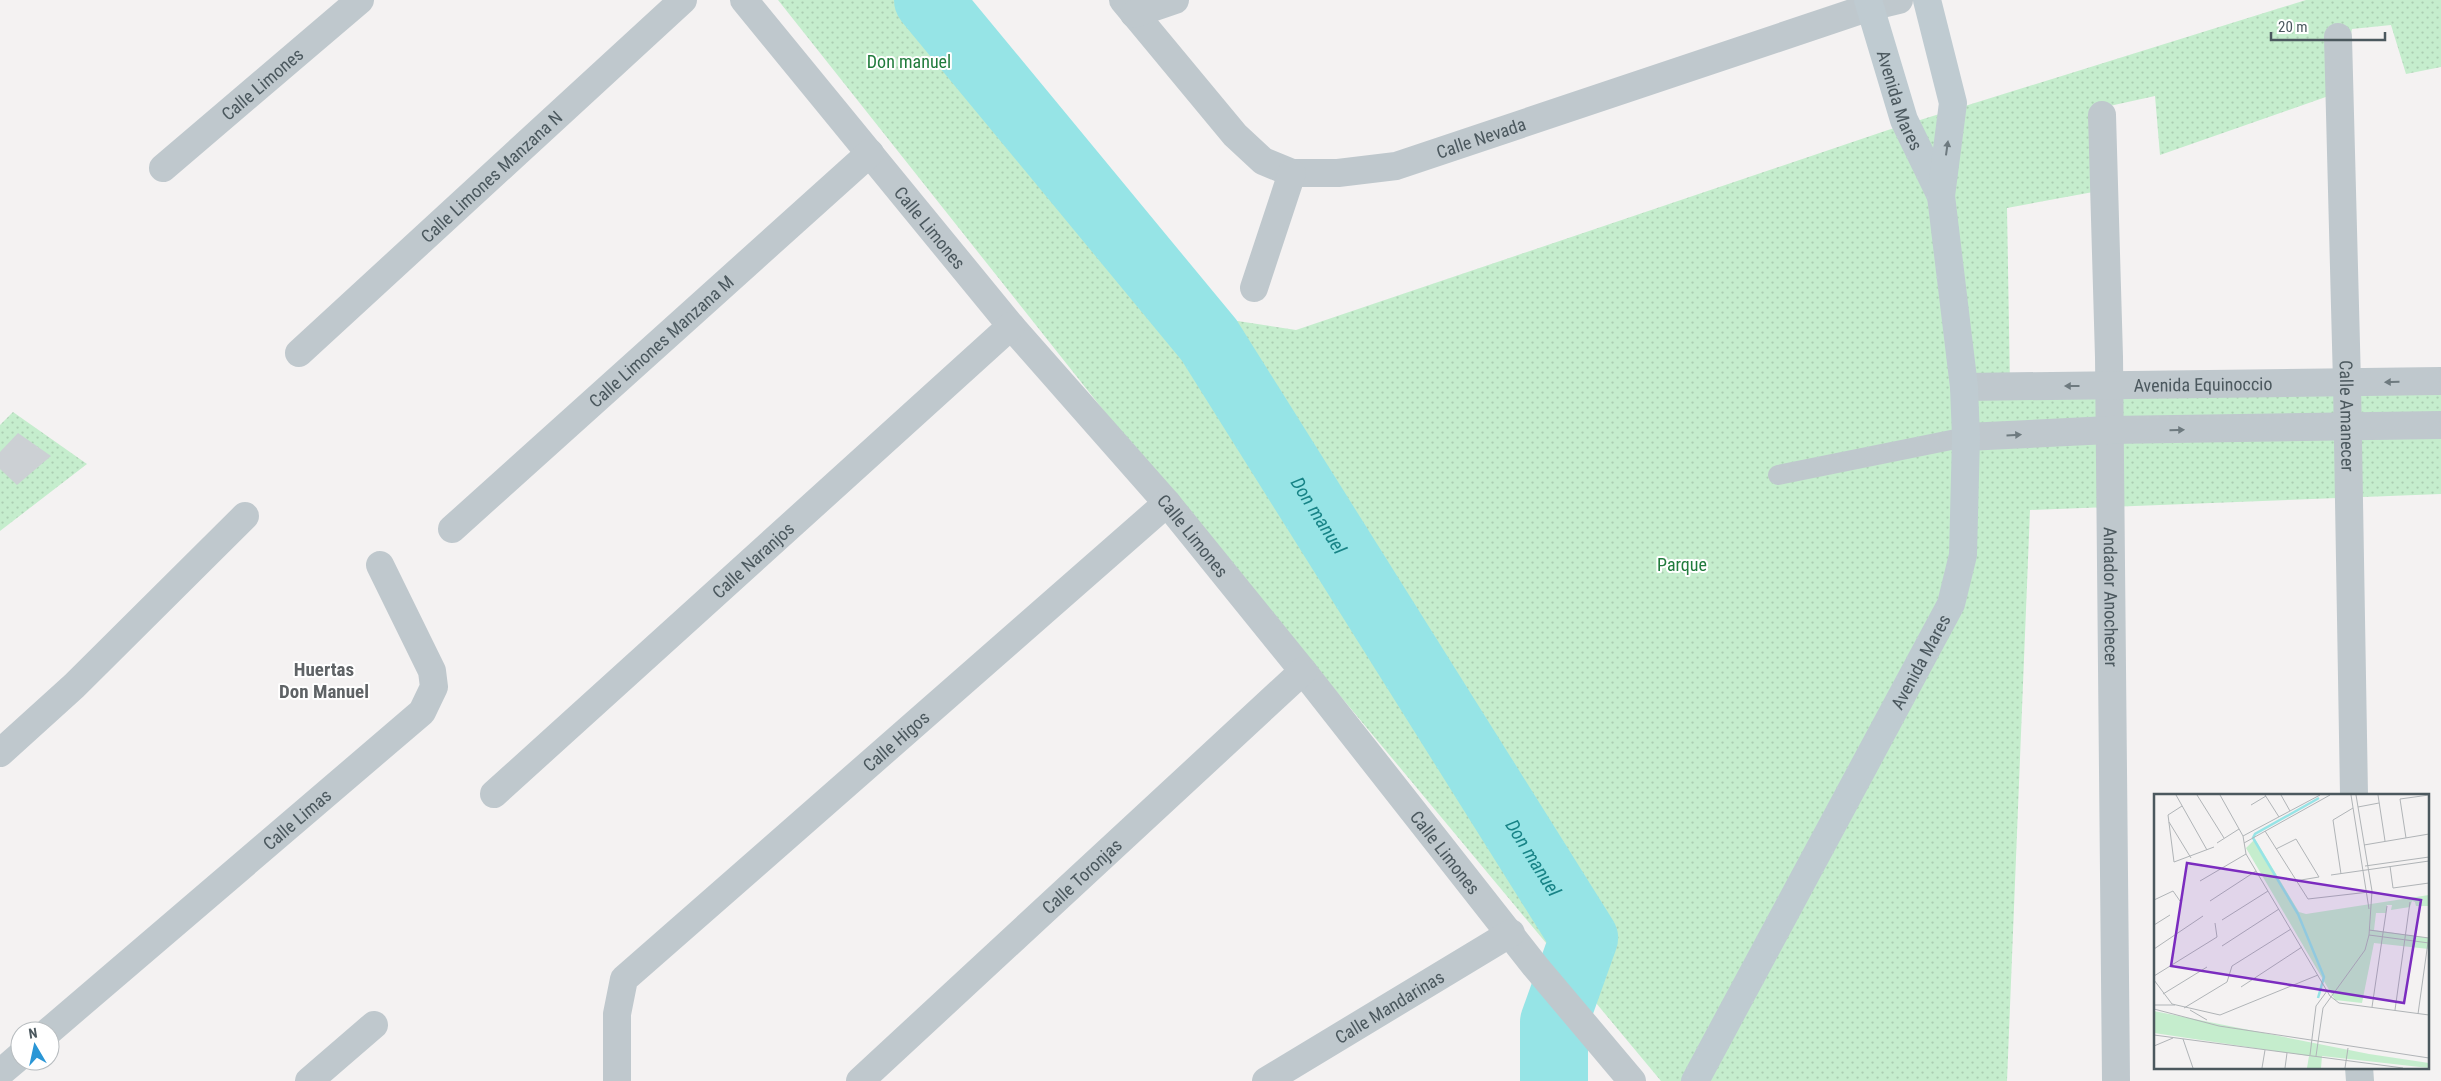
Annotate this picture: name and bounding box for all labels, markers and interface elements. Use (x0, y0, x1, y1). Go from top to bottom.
scale bar (2271, 10, 2385, 42)
text: 20 m (2278, 18, 2308, 36)
street label: Calle Limones (217, 43, 307, 124)
street label: Avenida Mares (1873, 47, 1927, 153)
park label: Don manuel (867, 51, 951, 72)
street label: Calle Limones Manzana N (416, 106, 566, 247)
street label: Calle Nevada (1434, 113, 1528, 162)
one-way arrow (1944, 140, 1952, 156)
street label: Calle Limones (890, 182, 970, 273)
street label: Calle Limones Manzana M (584, 271, 737, 411)
street label: Calle Amanecer (2336, 360, 2359, 472)
street label: Avenida Equinoccio (2133, 373, 2273, 395)
one-way arrow (2384, 378, 2400, 386)
one-way arrow (2064, 382, 2080, 390)
one-way arrow (2169, 425, 2185, 433)
one-way arrow (2006, 431, 2022, 439)
water label: Don manuel (1286, 473, 1352, 559)
street label: Calle Limones (1153, 490, 1233, 581)
street label: Calle Naranjos (707, 517, 798, 602)
street label: Andador Anochecer (2100, 527, 2123, 668)
park label: Parque (1657, 554, 1707, 575)
street label: Avenida Mares (1886, 610, 1954, 713)
district label: Huertas Don Manuel (279, 658, 369, 703)
street label: Calle Higos (858, 706, 933, 775)
street label: Calle Limas (258, 784, 335, 854)
inset map (2154, 794, 2428, 1068)
street label: Calle Limones (1406, 806, 1485, 898)
water label: Don manuel (1501, 815, 1567, 901)
street label: Calle Toronjas (1037, 834, 1126, 918)
street label: Calle Mandarinas (1331, 966, 1448, 1047)
north arrow (10, 1021, 60, 1071)
text: N (27, 1025, 38, 1042)

